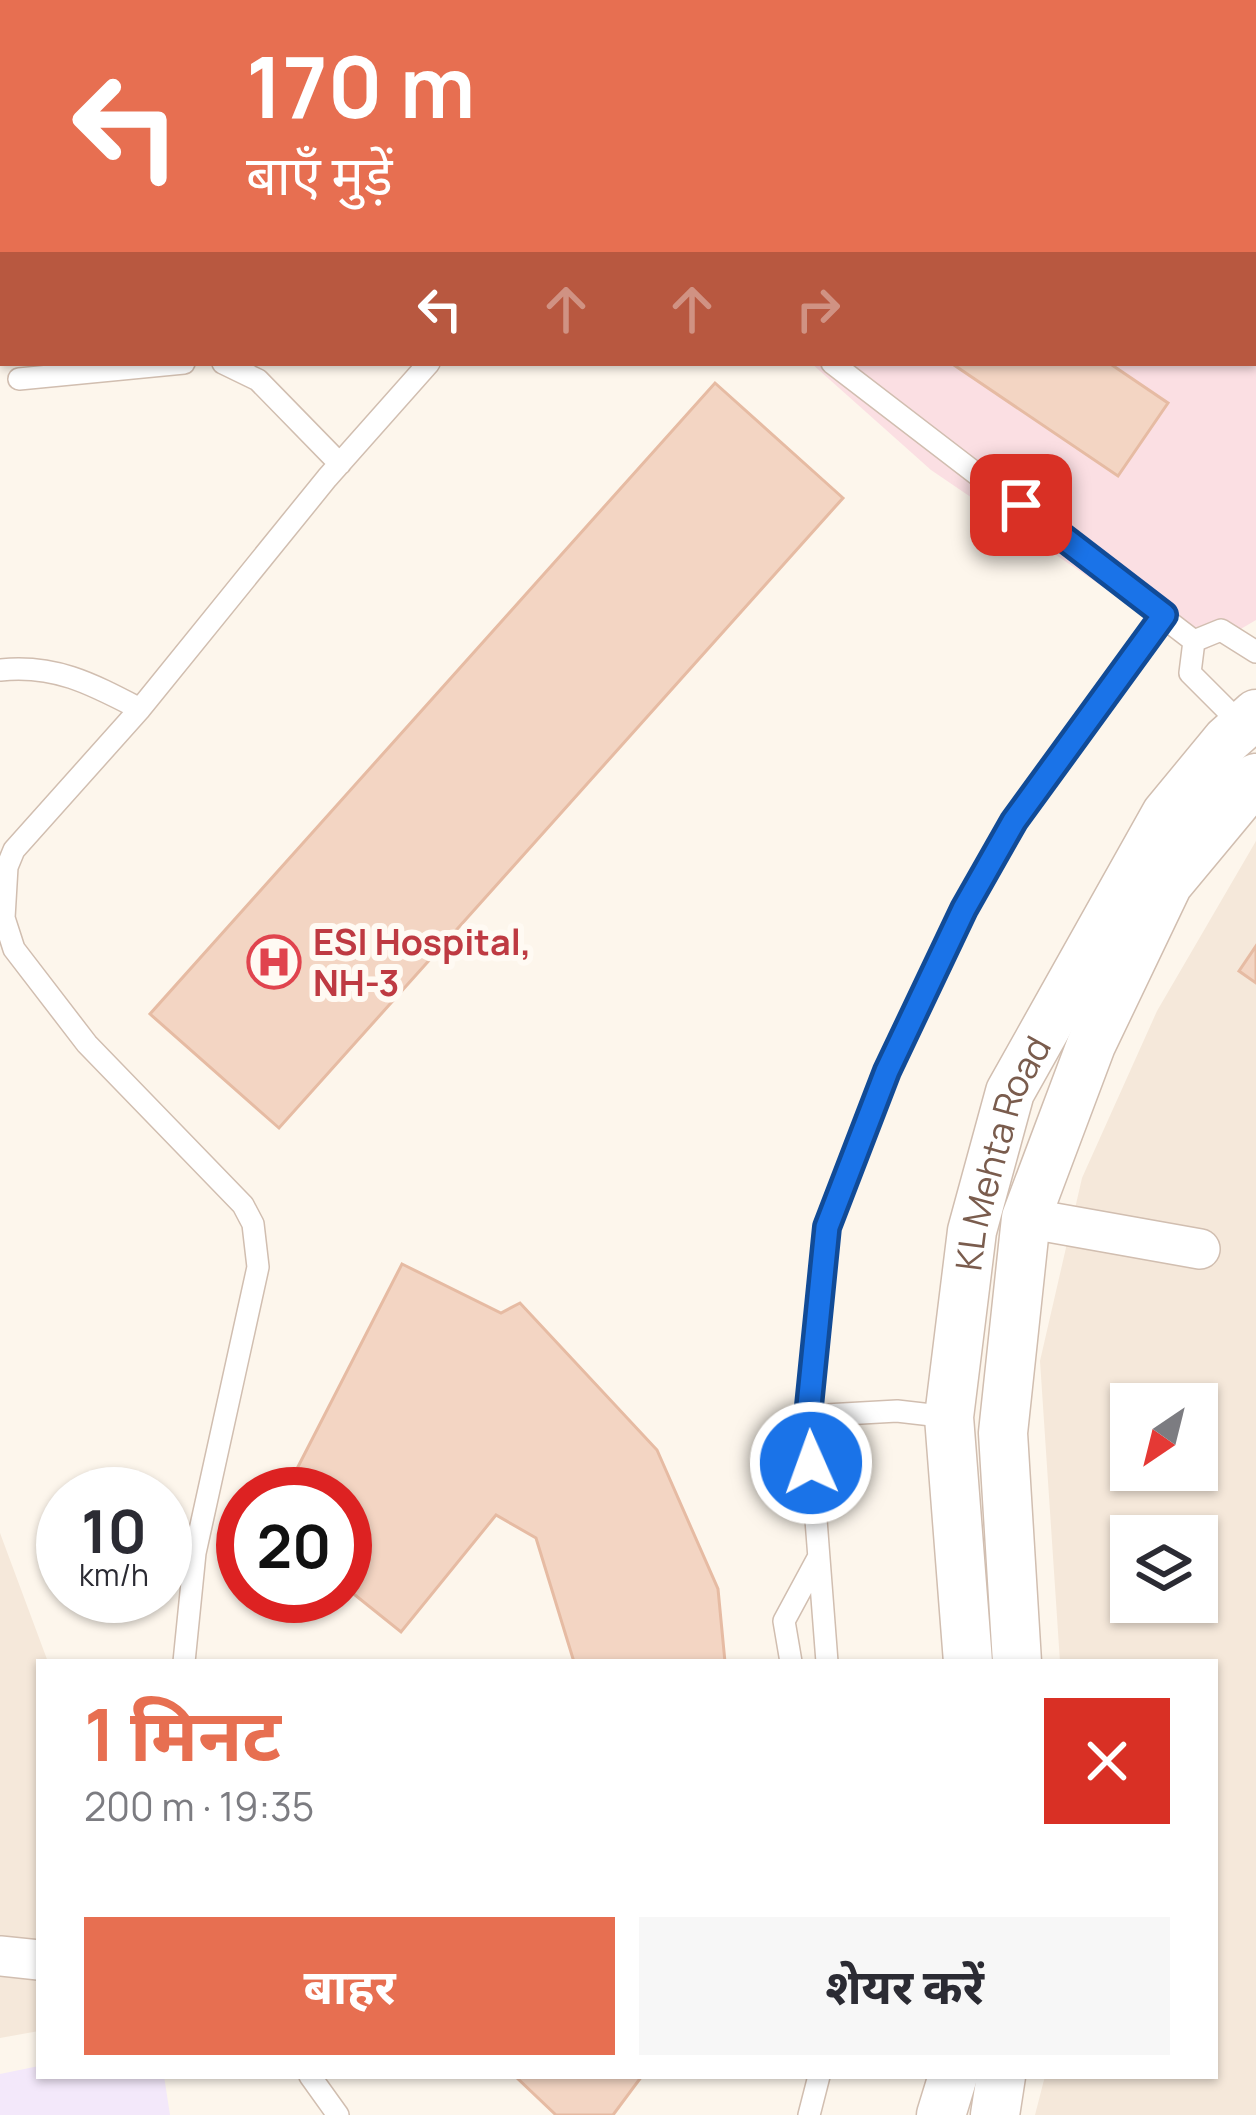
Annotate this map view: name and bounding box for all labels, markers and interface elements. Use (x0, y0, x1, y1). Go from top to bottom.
text: 170 m (246, 28, 475, 143)
icon: left (48, 48, 204, 204)
text: बाएँ मुड़ें (246, 137, 393, 211)
icon: left (407, 276, 473, 342)
icon: ahead (533, 276, 599, 342)
icon: ahead (659, 276, 725, 342)
icon: right (785, 276, 851, 342)
pin (970, 454, 1072, 556)
icon: arrive (988, 472, 1054, 538)
place label: ESI Hospital, NH-3 (313, 917, 532, 1007)
hospital icon: ESI Hospital, NH-3 (246, 934, 302, 990)
street label: KL Mehta Road (943, 1027, 1061, 1273)
north arrow (1110, 1383, 1218, 1491)
map controls (1110, 1383, 1218, 1623)
position arrow (748, 1400, 874, 1526)
speed limit sign: 20 (216, 1467, 372, 1623)
text: 10 (81, 1489, 147, 1571)
button: layers (1110, 1515, 1218, 1623)
text: km/h (79, 1554, 149, 1595)
text: 1 मिनट (84, 1684, 281, 1783)
button: close (1044, 1698, 1170, 1824)
text: 200 m · 19:35 (84, 1779, 314, 1833)
button: बाहर (84, 1917, 615, 2055)
button: शेयर करें (639, 1917, 1170, 2055)

